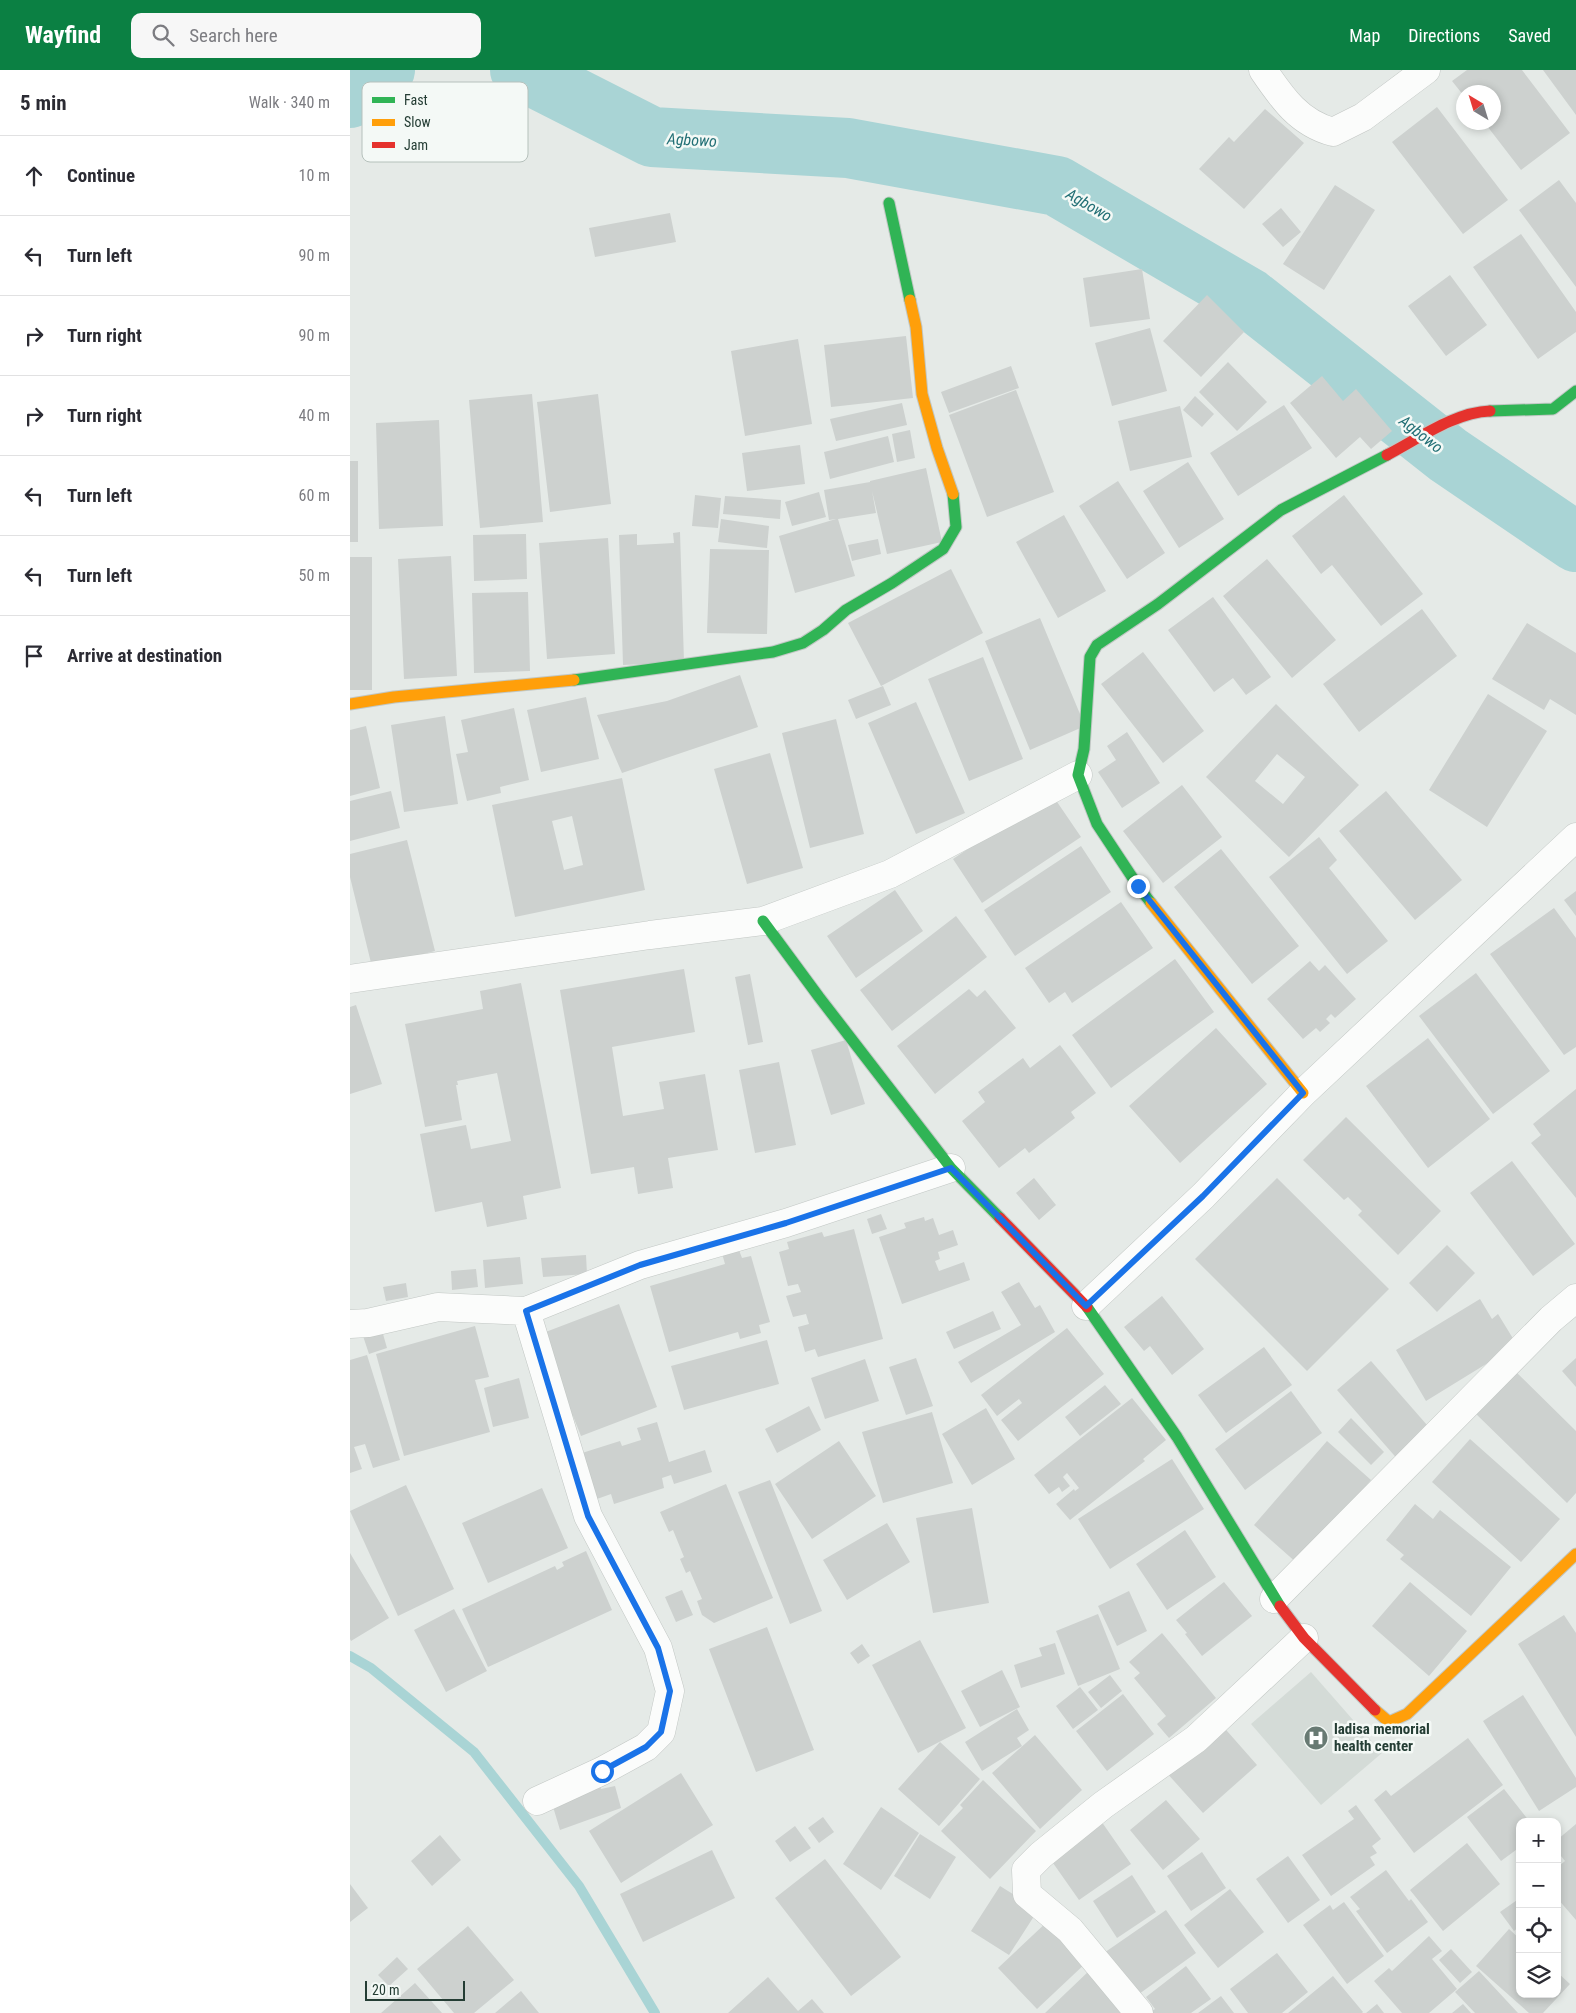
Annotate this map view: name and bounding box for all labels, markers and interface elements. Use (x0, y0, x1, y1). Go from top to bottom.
search box (131, 13, 481, 58)
text: Wayfind (25, 21, 101, 49)
icon: search (149, 21, 177, 49)
text: Search here (189, 24, 278, 47)
text: Map (1349, 25, 1380, 46)
text: Directions (1408, 25, 1480, 46)
text: Saved (1508, 25, 1551, 46)
legend (362, 82, 528, 162)
north arrow (1456, 85, 1501, 130)
text: 5 min (20, 91, 67, 115)
text: Fast (404, 92, 428, 108)
text: Walk · 340 m (249, 93, 330, 112)
text: Slow (404, 114, 431, 130)
water label: Agbowo (666, 129, 718, 151)
text: Jam (404, 137, 428, 153)
icon: ahead (20, 162, 48, 190)
text: Continue (67, 164, 135, 187)
text: 10 m (298, 166, 330, 185)
water label: Agbowo (1062, 184, 1116, 226)
icon: left (20, 242, 48, 270)
text: Turn left (67, 244, 132, 267)
text: 90 m (298, 246, 330, 265)
icon: right (20, 322, 48, 350)
text: Turn right (67, 324, 142, 347)
text: 90 m (298, 326, 330, 345)
icon: right (20, 402, 48, 430)
text: Turn right (67, 404, 142, 427)
text: 40 m (298, 406, 330, 425)
water label: Agbowo (1395, 411, 1447, 457)
icon: left (20, 482, 48, 510)
text: Turn left (67, 484, 132, 507)
text: 60 m (298, 486, 330, 505)
icon: left (20, 562, 48, 590)
text: Turn left (67, 564, 132, 587)
text: 50 m (298, 566, 330, 585)
icon: arrive (20, 642, 48, 670)
text: Arrive at destination (67, 644, 222, 667)
route end (1127, 875, 1150, 898)
place label: ladisa memorial health center (1334, 1720, 1430, 1755)
hospital icon: ladisa memorial health center (1303, 1725, 1329, 1751)
route start (591, 1760, 614, 1783)
map controls (1516, 1818, 1561, 1998)
button: + (1516, 1818, 1561, 1863)
button: − (1516, 1863, 1561, 1908)
button: locate (1516, 1908, 1561, 1953)
button: layers (1516, 1953, 1561, 1998)
scale bar (365, 1978, 465, 2001)
text: 20 m (372, 1982, 400, 1998)

